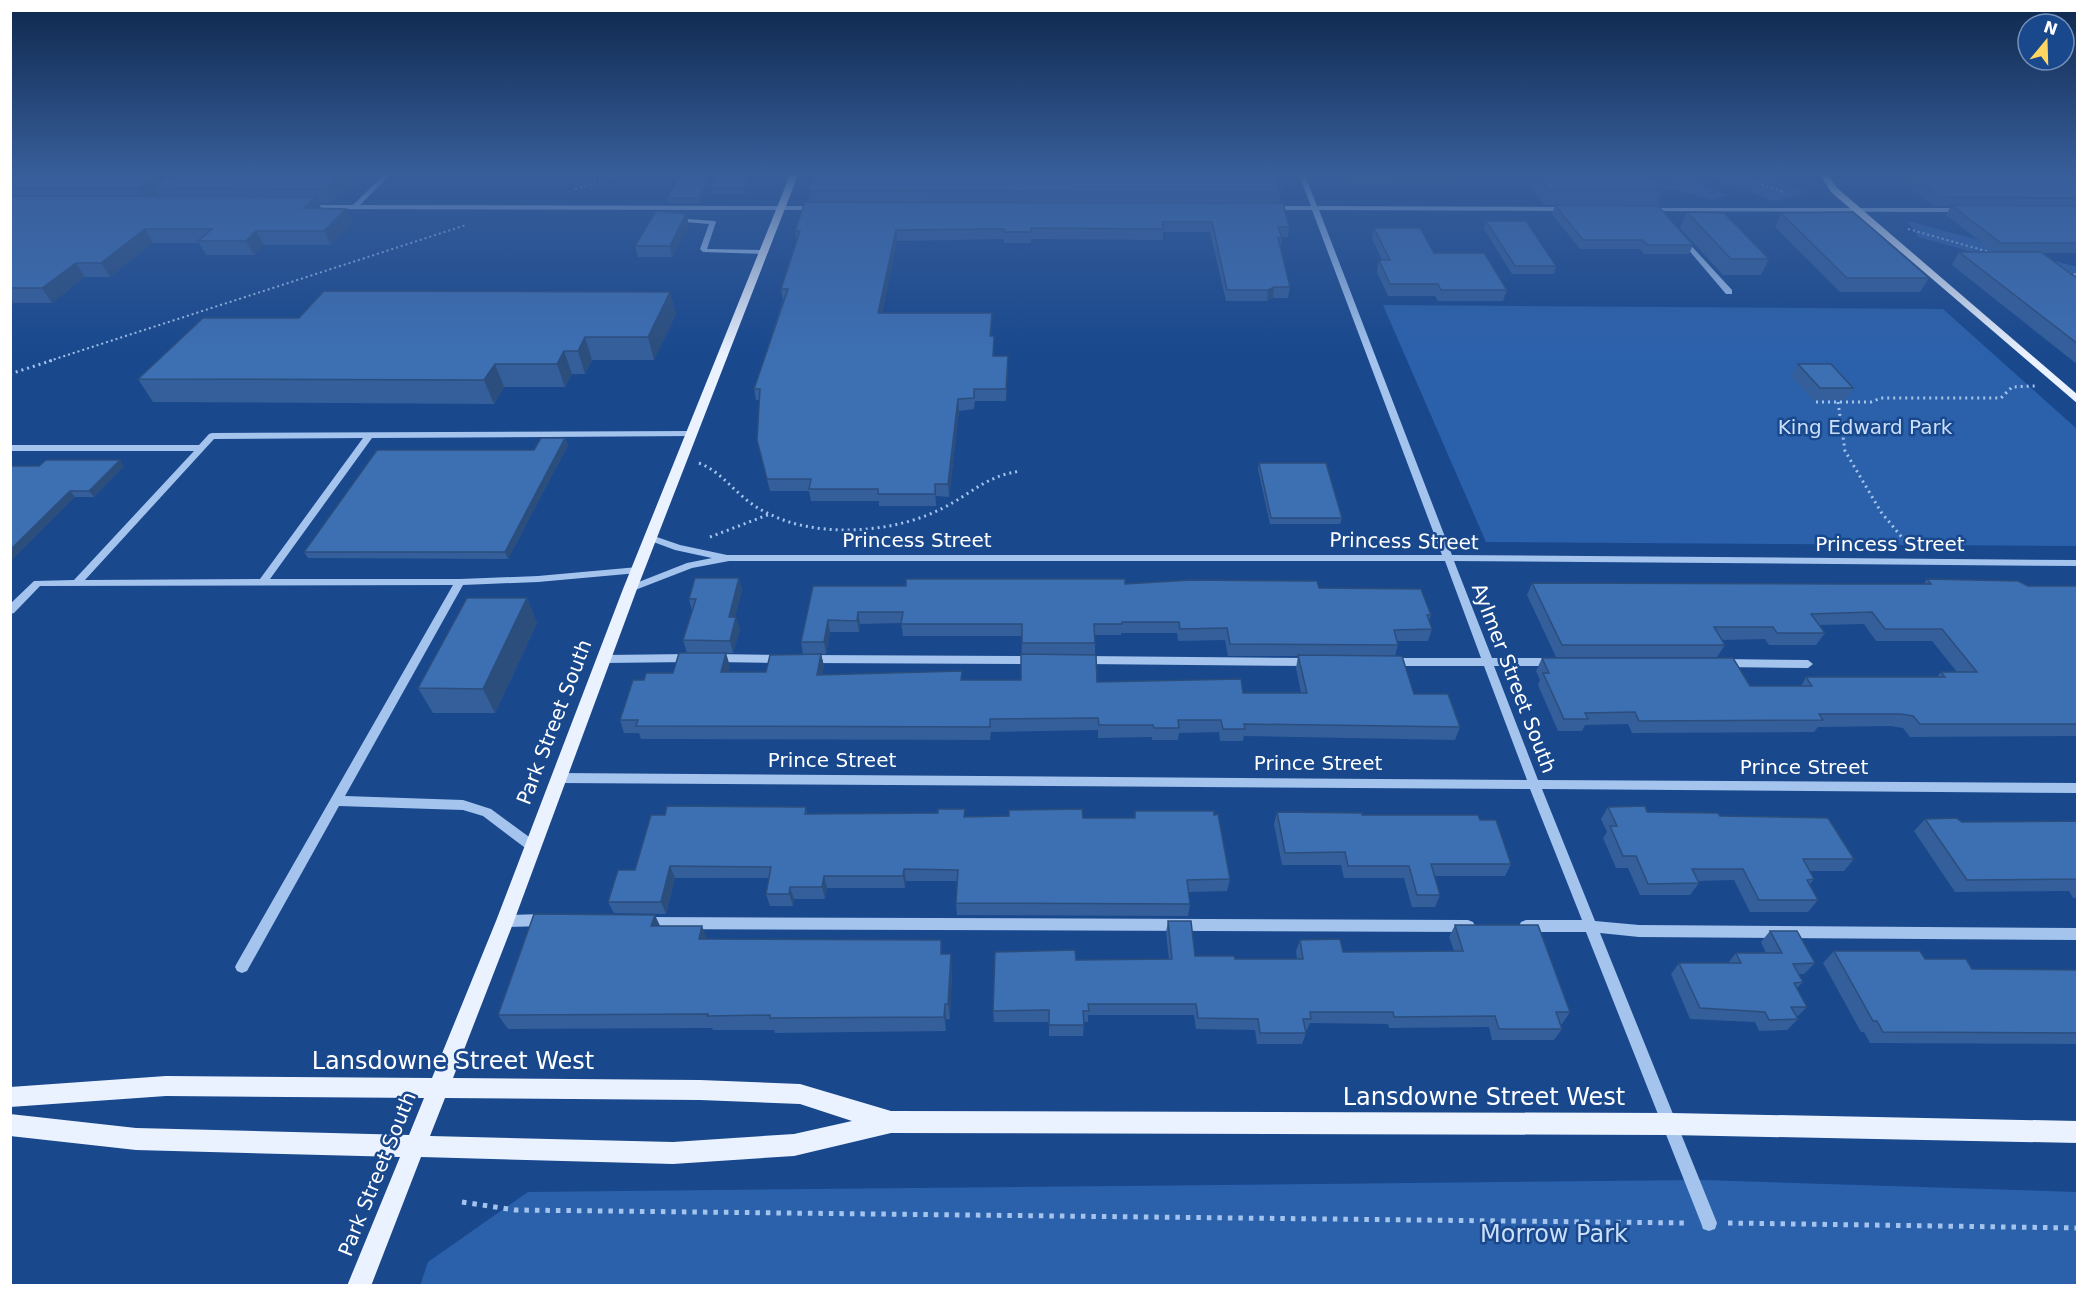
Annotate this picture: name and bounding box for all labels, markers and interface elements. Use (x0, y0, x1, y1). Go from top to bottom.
north arrow (2016, 12, 2076, 72)
text: N (2041, 17, 2060, 39)
park label: King Edward Park (1778, 415, 1953, 439)
street label: Princess Street (842, 528, 992, 552)
street label: Princess Street (1329, 528, 1479, 554)
street label: Princess Street (1815, 532, 1965, 556)
street label: Aylmer Street South (1467, 580, 1561, 776)
street label: Park Street South (511, 636, 597, 808)
street label: Prince Street (768, 748, 896, 772)
street label: Prince Street (1254, 751, 1382, 775)
street label: Prince Street (1740, 755, 1868, 779)
street label: Lansdowne Street West (312, 1047, 594, 1075)
street label: Lansdowne Street West (1343, 1083, 1625, 1111)
street label: Park Street South (333, 1088, 421, 1260)
park label: Morrow Park (1480, 1220, 1628, 1248)

